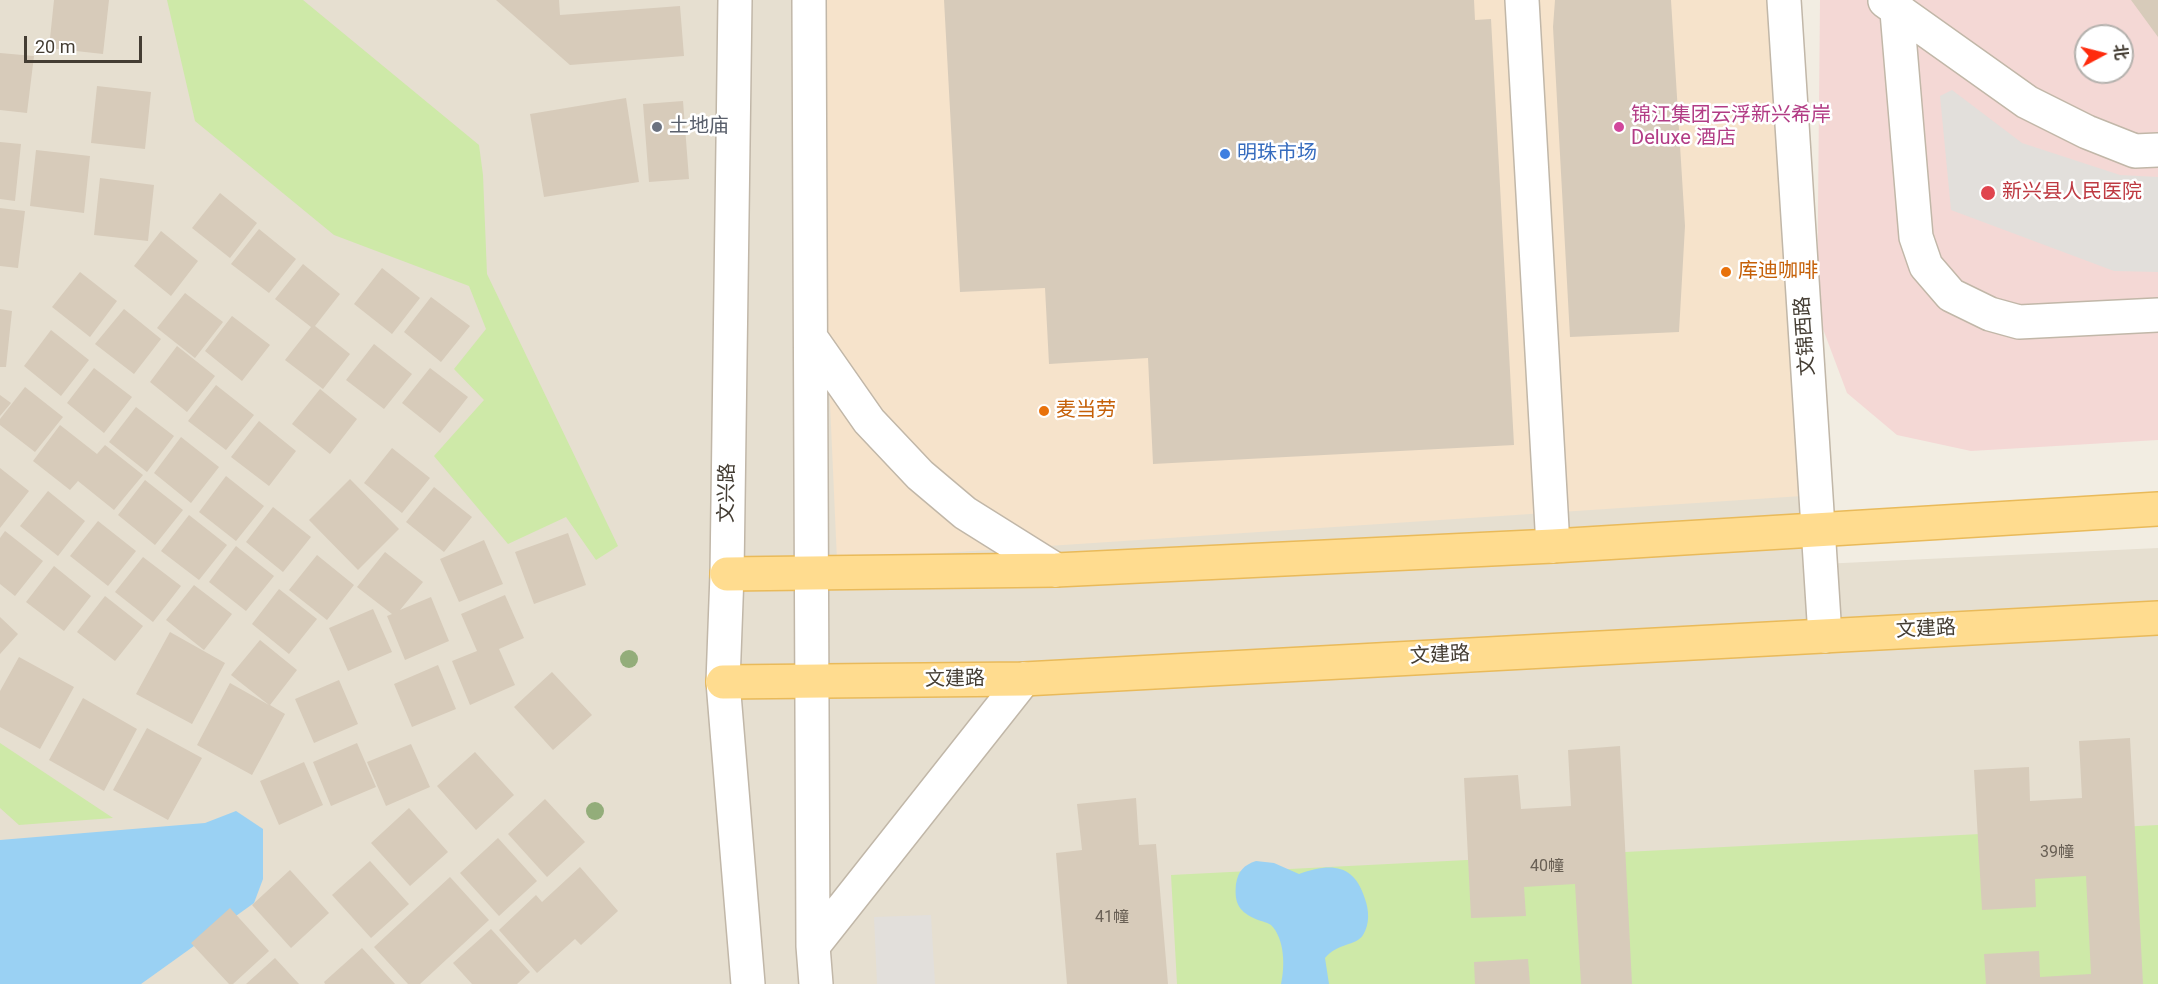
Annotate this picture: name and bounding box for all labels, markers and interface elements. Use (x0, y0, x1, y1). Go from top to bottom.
scale bar (27, 24, 146, 62)
north arrow (2074, 24, 2134, 84)
text: 20 m (35, 36, 75, 57)
text: 北 (2110, 43, 2131, 61)
place label: 锦江集团云浮新兴希岸 Deluxe 酒店 (1631, 104, 1831, 151)
place label: 土地庙 (669, 115, 729, 139)
marker: 土地庙 (650, 120, 664, 134)
marker: 锦江集团云浮新兴希岸 Deluxe 酒店 (1612, 120, 1626, 134)
place label: 明珠市场 (1237, 142, 1317, 166)
marker: 明珠市场 (1218, 147, 1232, 161)
place label: 新兴县人民医院 (2002, 181, 2142, 205)
marker: 新兴县人民医院 (1979, 184, 1997, 202)
place label: 库迪咖啡 (1738, 260, 1818, 284)
marker: 库迪咖啡 (1719, 265, 1733, 279)
street label: 文锦西路 (1791, 295, 1821, 377)
place label: 麦当劳 (1056, 399, 1116, 423)
marker: 麦当劳 (1037, 404, 1051, 418)
street label: 文兴路 (715, 463, 741, 523)
street label: 文建路 (1895, 616, 1957, 644)
street label: 文建路 (1409, 642, 1471, 670)
street label: 文建路 (925, 667, 985, 693)
house number: 39幢 (2040, 843, 2074, 863)
house number: 40幢 (1530, 857, 1564, 877)
house number: 41幢 (1095, 908, 1129, 928)

